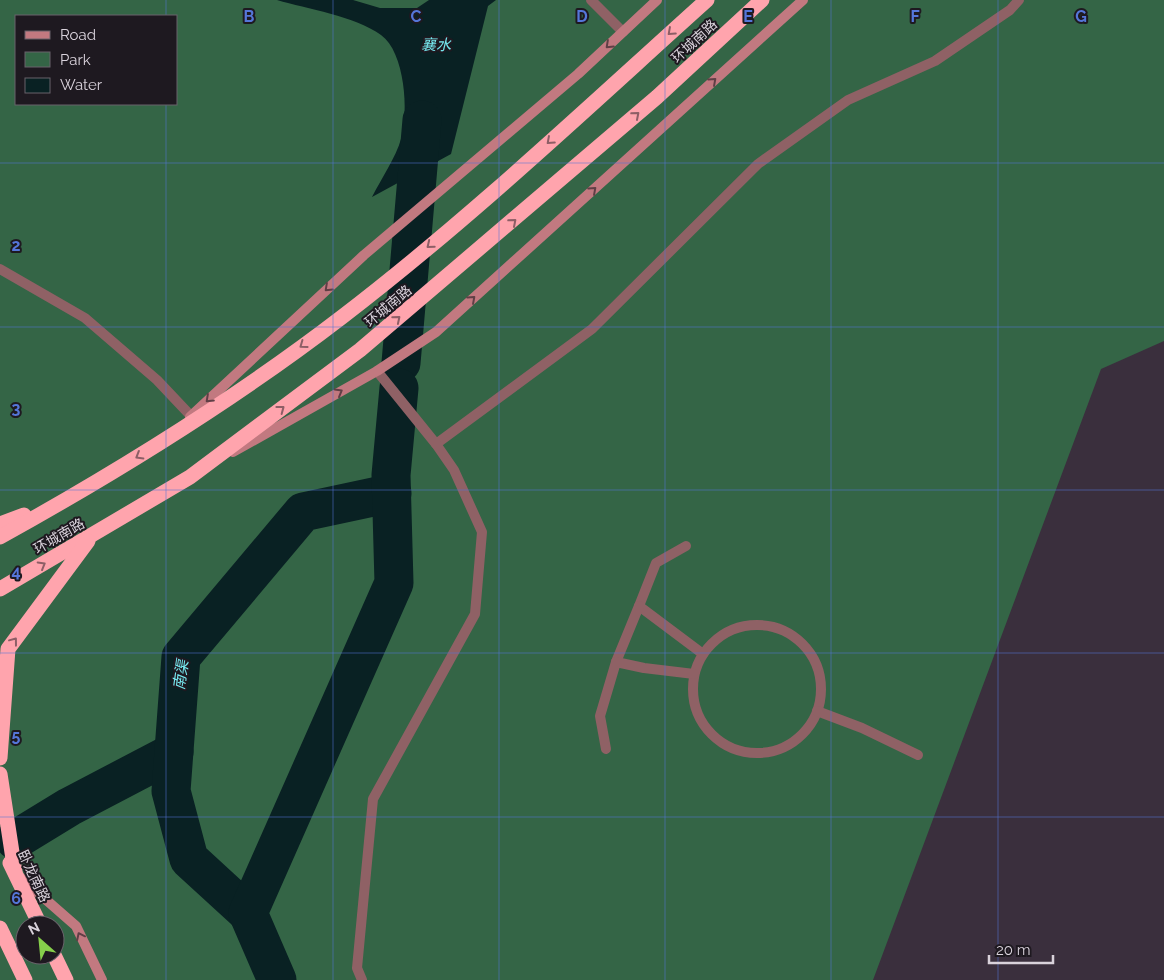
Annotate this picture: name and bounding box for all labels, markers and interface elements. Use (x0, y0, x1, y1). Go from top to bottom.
text: B (244, 7, 255, 26)
text: C (411, 7, 422, 26)
text: D (576, 7, 588, 26)
text: E (743, 7, 753, 26)
text: F (910, 7, 920, 26)
text: G (1075, 7, 1087, 26)
legend (15, 15, 178, 105)
street label: 环城南路 (668, 16, 720, 66)
text: Road (60, 26, 96, 44)
one-way arrow (668, 27, 677, 36)
water label: 襄水 (421, 36, 452, 54)
one-way arrow (605, 39, 614, 48)
text: Park (60, 51, 91, 69)
text: Water (60, 76, 103, 94)
one-way arrow (708, 78, 717, 87)
one-way arrow (631, 112, 640, 121)
one-way arrow (546, 135, 555, 144)
one-way arrow (587, 187, 596, 196)
one-way arrow (508, 218, 517, 227)
text: 2 (11, 236, 21, 255)
one-way arrow (427, 240, 436, 248)
one-way arrow (325, 282, 334, 291)
street label: 环城南路 (361, 282, 415, 330)
one-way arrow (467, 296, 476, 305)
one-way arrow (392, 316, 401, 325)
one-way arrow (299, 339, 309, 348)
one-way arrow (334, 389, 343, 399)
one-way arrow (206, 393, 215, 402)
text: 3 (12, 399, 21, 418)
one-way arrow (275, 407, 284, 415)
one-way arrow (136, 449, 145, 459)
street label: 环城南路 (31, 515, 87, 557)
one-way arrow (37, 561, 46, 571)
text: 4 (11, 562, 21, 581)
one-way arrow (8, 638, 17, 647)
water label: 南渠 (170, 657, 192, 691)
text: 5 (12, 726, 21, 745)
street label: 卧龙南路 (15, 847, 53, 905)
text: 6 (11, 889, 21, 908)
north arrow (15, 915, 65, 965)
text: N (26, 919, 42, 938)
one-way arrow (76, 932, 87, 941)
scale bar (989, 932, 1053, 964)
text: 20 m (996, 941, 1031, 959)

